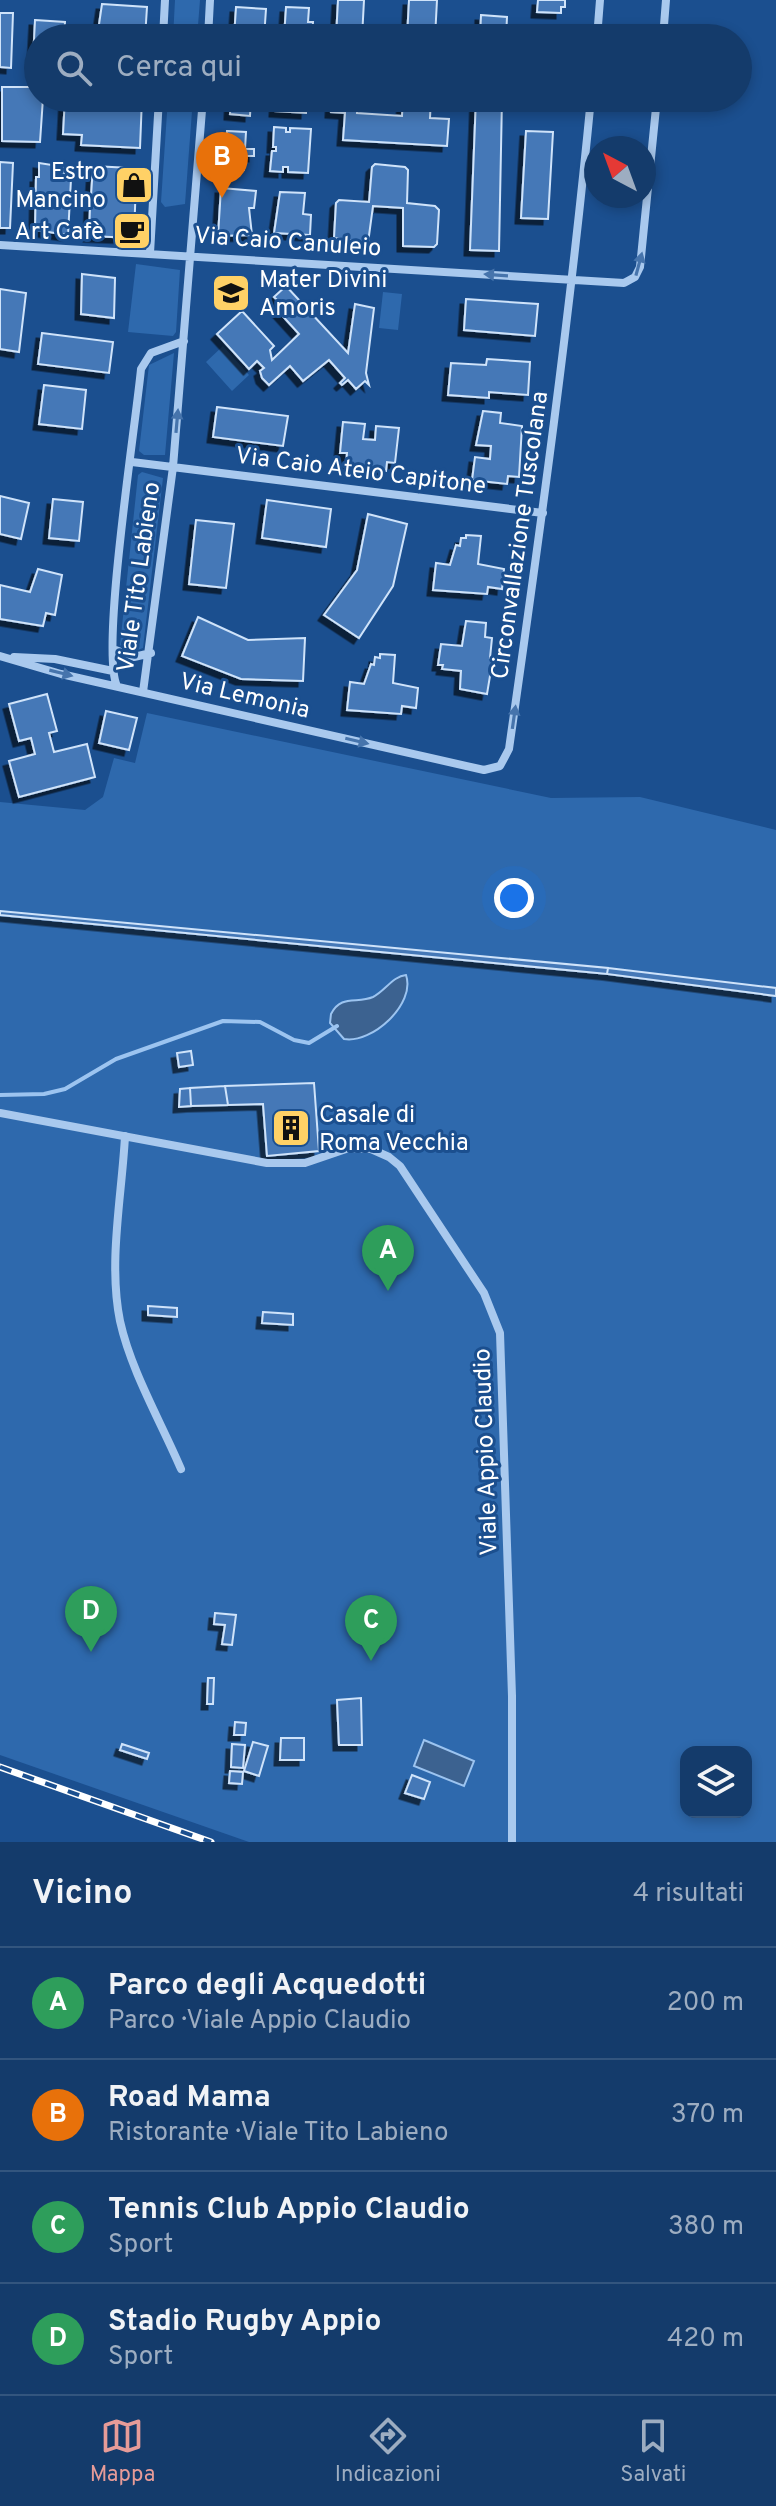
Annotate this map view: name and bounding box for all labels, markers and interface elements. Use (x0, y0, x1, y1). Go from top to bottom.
search box (24, 24, 752, 112)
icon: search (52, 46, 96, 90)
text: Cerca qui (116, 50, 242, 87)
pin: B (196, 132, 248, 198)
north arrow (584, 136, 656, 208)
place label: Estro Mancino (15, 158, 106, 216)
shop icon: Estro Mancino (113, 164, 155, 206)
cafe icon: Art Cafè (111, 210, 153, 252)
place label: Art Cafè (15, 218, 104, 248)
street label: Via Caio Canuleio (193, 221, 382, 264)
one-way arrow (633, 251, 645, 276)
place label: Mater Divini Amoris (259, 266, 387, 324)
one-way arrow (483, 269, 508, 282)
school or university icon: Mater Divini Amoris (210, 272, 252, 314)
street label: Circonvallazione Tuscolana (486, 389, 556, 681)
one-way arrow (171, 408, 184, 433)
street label: Via Caio Ateio Capitone (234, 442, 488, 502)
street label: Viale Tito Labieno (112, 480, 168, 675)
street label: Via Lemonia (176, 667, 313, 726)
one-way arrow (48, 668, 73, 680)
one-way arrow (508, 704, 521, 729)
one-way arrow (345, 735, 370, 748)
your location (494, 878, 534, 918)
place label: Casale di Roma Vecchia (319, 1101, 469, 1159)
building icon: Casale di Roma Vecchia (270, 1107, 312, 1149)
pin: A (362, 1225, 414, 1291)
street label: Viale Appio Claudio (468, 1348, 506, 1556)
pin: D (65, 1586, 117, 1652)
pin: C (345, 1595, 397, 1661)
map controls (680, 1746, 752, 1818)
button: layers (680, 1746, 752, 1818)
text: Vicino (32, 1873, 132, 1916)
text: 4 risultati (633, 1878, 744, 1911)
text: Parco degli Acquedotti (108, 1968, 426, 2005)
text: A (49, 1987, 67, 2020)
text: 200 m (667, 1987, 744, 2020)
text: Parco · Viale Appio Claudio (108, 2005, 411, 2038)
text: Road Mama (108, 2080, 271, 2117)
text: B (49, 2099, 67, 2132)
text: 370 m (671, 2099, 744, 2132)
text: Ristorante · Viale Tito Labieno (108, 2117, 449, 2150)
text: Tennis Club Appio Claudio (108, 2192, 470, 2229)
text: C (50, 2211, 66, 2244)
text: 380 m (668, 2211, 744, 2244)
text: Sport (108, 2229, 173, 2262)
text: Stadio Rugby Appio (108, 2304, 382, 2341)
text: D (49, 2323, 67, 2356)
text: 420 m (667, 2323, 744, 2356)
text: Sport (108, 2341, 173, 2374)
tab: Mappa (90, 2414, 155, 2489)
tab: Indicazioni (335, 2414, 441, 2489)
tab: Salvati (620, 2414, 686, 2489)

